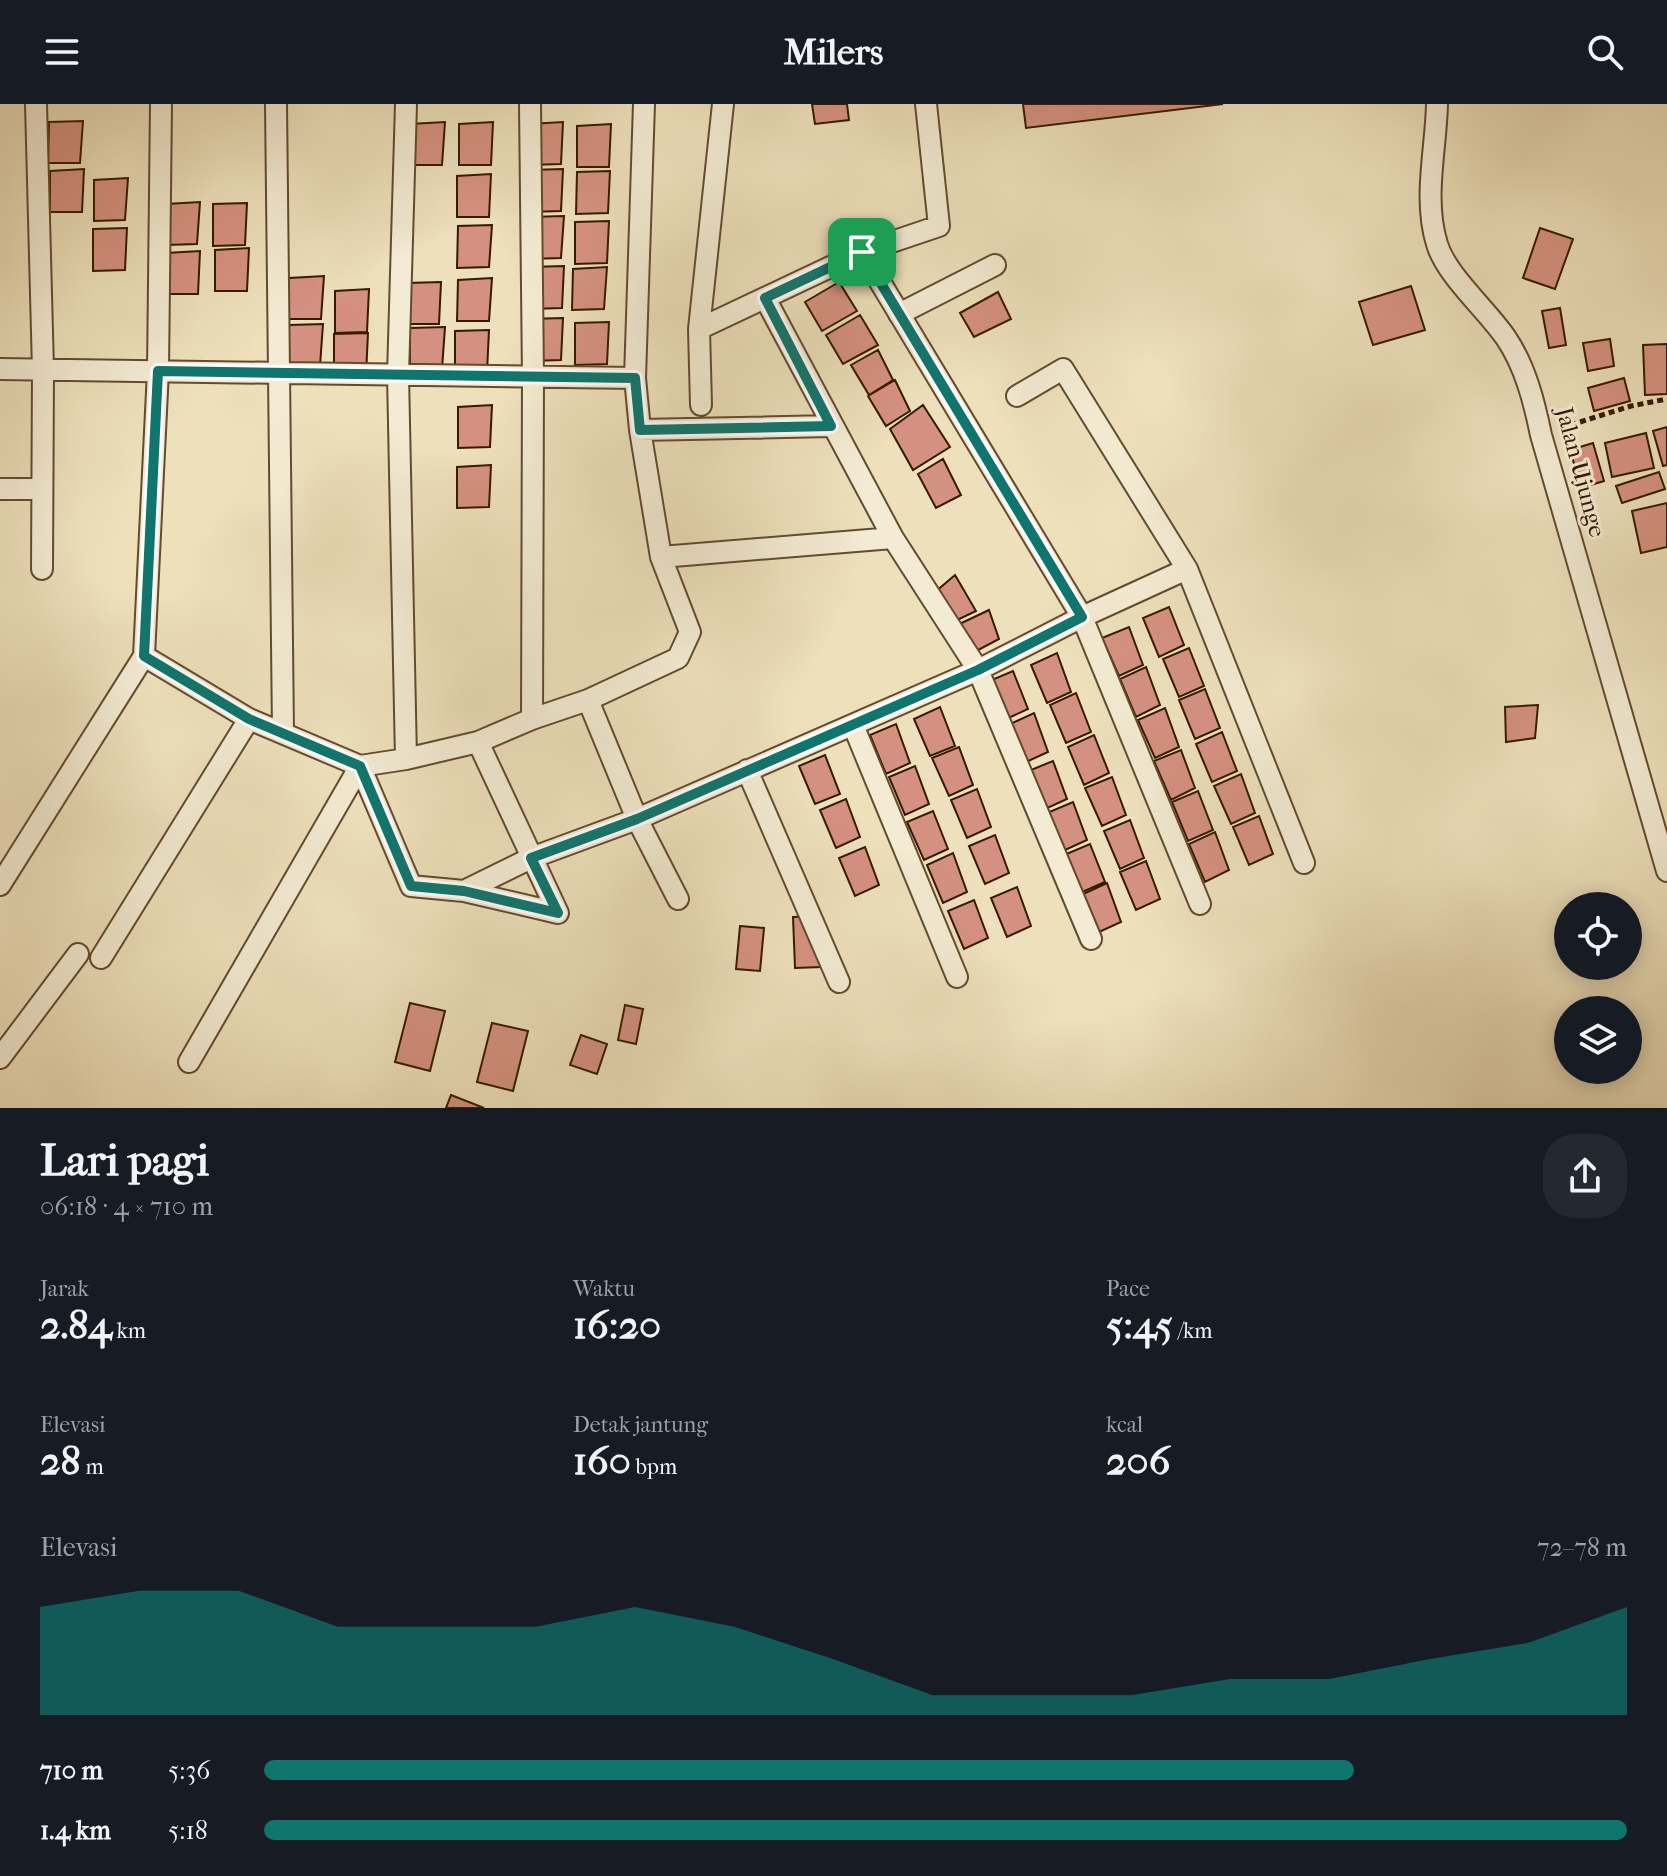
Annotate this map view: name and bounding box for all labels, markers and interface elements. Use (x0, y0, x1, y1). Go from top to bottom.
icon: menu (40, 30, 84, 74)
icon: search (1583, 30, 1627, 74)
text: Milers (784, 31, 883, 73)
pin (828, 218, 896, 286)
icon: arrive (840, 230, 884, 274)
street label: Jalan Ujunge (1550, 402, 1612, 540)
map controls (1554, 892, 1642, 1084)
button: locate (1554, 892, 1642, 980)
button: layers (1554, 996, 1642, 1084)
button: share (1543, 1134, 1627, 1218)
text: Lari pagi (40, 1135, 209, 1186)
text: 06:18 · 4 × 710 m (40, 1191, 213, 1222)
text: Jarak (40, 1276, 89, 1302)
text: Waktu (573, 1276, 635, 1302)
text: Pace (1106, 1276, 1150, 1302)
text: 2.84 (40, 1302, 112, 1348)
text: 16:20 (573, 1302, 661, 1348)
text: 5:45 (1106, 1302, 1173, 1348)
text: km (112, 1318, 146, 1344)
text: /km (1173, 1318, 1213, 1344)
text: Elevasi (40, 1412, 106, 1438)
text: Detak jantung (573, 1412, 708, 1438)
text: kcal (1106, 1412, 1143, 1438)
text: 28 (40, 1438, 81, 1484)
text: 160 (573, 1438, 631, 1484)
text: 206 (1106, 1438, 1170, 1484)
text: m (81, 1454, 104, 1480)
text: bpm (631, 1454, 677, 1480)
text: Elevasi (40, 1532, 118, 1563)
text: 72–78 m (1537, 1532, 1627, 1563)
text: 710 m (40, 1755, 103, 1786)
text: 5:36 (168, 1755, 210, 1786)
text: 1.4 km (40, 1815, 111, 1846)
text: 5:18 (168, 1815, 208, 1846)

